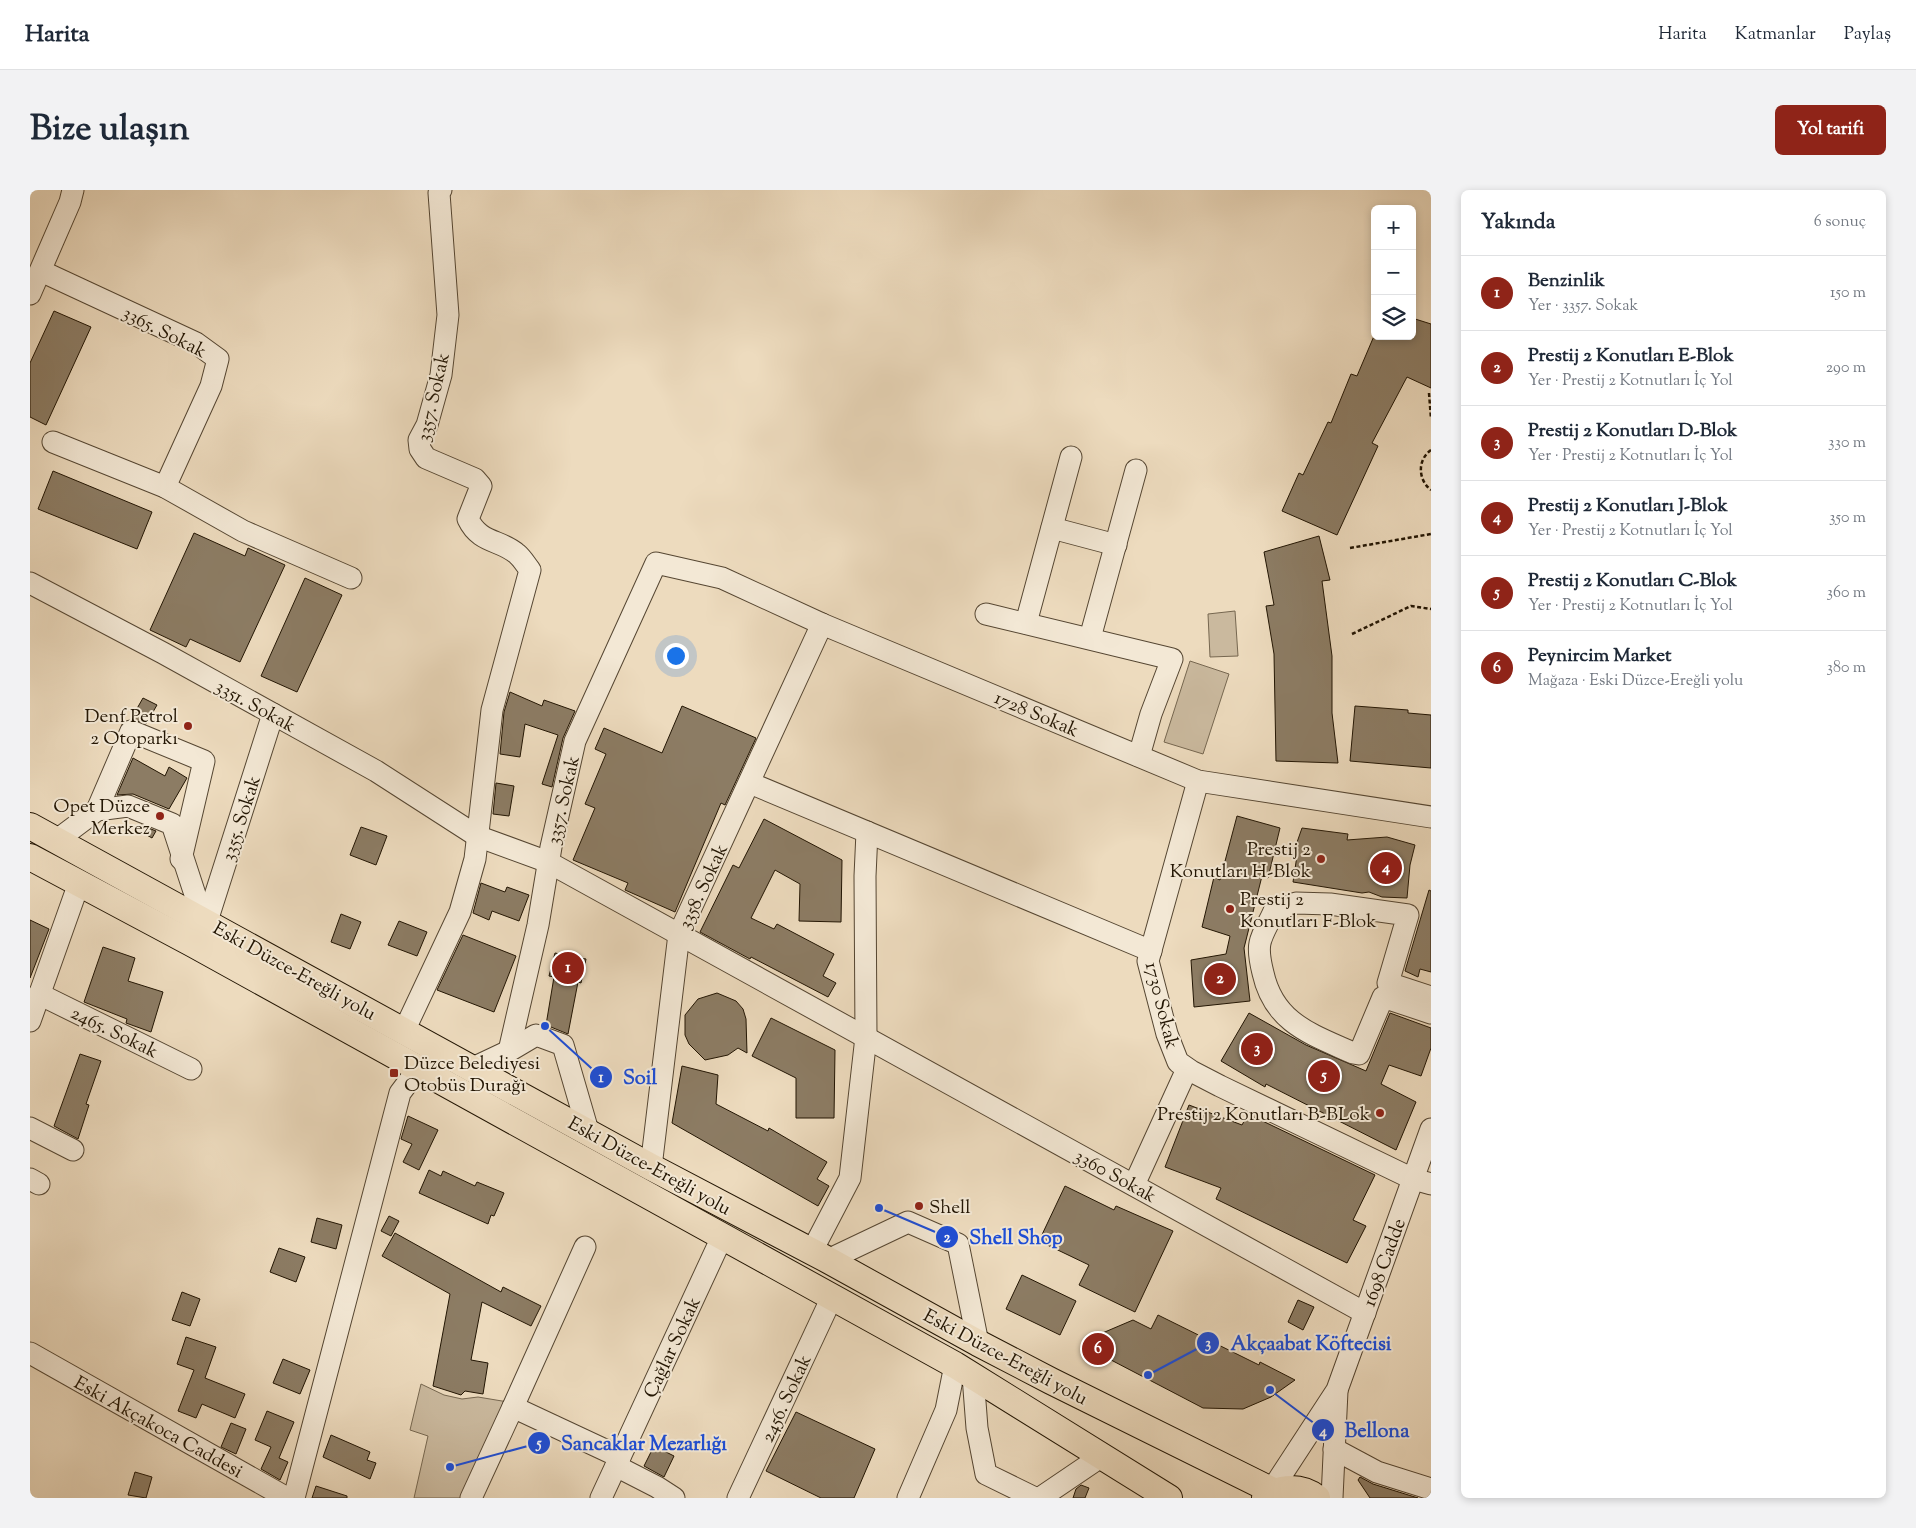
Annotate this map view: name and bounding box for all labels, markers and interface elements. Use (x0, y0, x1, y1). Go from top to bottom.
text: Harita (25, 18, 90, 52)
text: Harita (1658, 22, 1707, 48)
text: Katmanlar (1735, 22, 1816, 48)
text: Paylaş (1844, 22, 1891, 48)
text: Bize ulaşın (30, 105, 189, 156)
button: Yol tarifi (1775, 105, 1886, 155)
map controls (1371, 205, 1416, 340)
button: + (1371, 205, 1416, 250)
text: Yakında (1481, 208, 1555, 238)
text: 6 sonuç (1814, 211, 1866, 234)
button: − (1371, 250, 1416, 295)
text: Benzinlik (1528, 268, 1605, 295)
text: 1 (1494, 282, 1500, 305)
text: 150 m (1830, 282, 1866, 305)
button: layers (1371, 295, 1416, 340)
text: Yer · 3357. Sokak (1528, 295, 1638, 318)
street label: 3365. Sokak (117, 301, 211, 366)
text: Prestij 2 Konutları E-Blok (1528, 343, 1734, 370)
street label: 3357. Sokak (411, 350, 458, 445)
text: 2 (1493, 357, 1501, 380)
text: 290 m (1826, 357, 1866, 380)
text: Yer · Prestij 2 Kotnutları İç Yol (1528, 370, 1733, 393)
text: Prestij 2 Konutları D-Blok (1528, 418, 1737, 445)
text: 3 (1494, 432, 1500, 455)
text: 330 m (1828, 432, 1866, 455)
text: Yer · Prestij 2 Kotnutları İç Yol (1528, 445, 1733, 468)
text: Prestij 2 Konutları J-Blok (1528, 493, 1728, 520)
text: 4 (1493, 507, 1501, 530)
text: 350 m (1829, 507, 1866, 530)
text: Yer · Prestij 2 Kotnutları İç Yol (1528, 520, 1733, 543)
text: Prestij 2 Konutları C-Blok (1528, 568, 1737, 595)
text: 5 (1494, 582, 1500, 605)
text: 360 m (1827, 582, 1866, 605)
text: Yer · Prestij 2 Kotnutları İç Yol (1528, 595, 1733, 618)
your location (663, 643, 689, 669)
text: Peynircim Market (1528, 643, 1672, 670)
text: 6 (1493, 657, 1501, 680)
text: 380 m (1826, 657, 1866, 680)
text: Mağaza · Eski Düzce-Ereğli yolu (1528, 670, 1743, 693)
street label: 3351. Sokak (210, 674, 300, 741)
street label: 1728 Sokak (990, 685, 1083, 745)
place label: Denf Petrol 2 Otoparkı (84, 704, 178, 753)
marker: Denf Petrol 2 Otoparkı (182, 720, 194, 732)
street label: 3357. Sokak (541, 753, 588, 848)
street label: 3355. Sokak (216, 772, 269, 865)
place label: Opet Düzce Merkez (53, 794, 150, 843)
marker: Opet Düzce Merkez (154, 810, 166, 822)
place label: Prestij 2 Konutları H-Blok (1170, 837, 1312, 886)
street label: 3358. Sokak (673, 839, 736, 934)
pin: 4 (1370, 849, 1402, 887)
marker: Prestij 2 Konutları H-Blok (1315, 853, 1327, 865)
place label: Prestij 2 Konutları F-Blok (1240, 887, 1377, 936)
marker: Prestij 2 Konutları F-Blok (1224, 903, 1236, 915)
street label: Eski Düzce-Ereğli yolu (207, 916, 380, 1028)
pin: 1 (552, 949, 584, 987)
street label: 1730 Sokak (1137, 959, 1185, 1053)
pin: 2 (1204, 960, 1236, 998)
street label: 2465. Sokak (66, 1000, 163, 1066)
pin: 3 (1241, 1030, 1273, 1068)
place label: Düzce Belediyesi Otobüs Durağı (404, 1051, 540, 1100)
pin: 5 (1308, 1057, 1340, 1095)
callout: Soil (588, 1059, 667, 1094)
text: Soil (623, 1065, 657, 1094)
marker: Düzce Belediyesi Otobüs Durağı (388, 1067, 400, 1079)
text: 1 (598, 1068, 604, 1089)
place label: Prestij 2 Konutları B-BLok (1157, 1102, 1371, 1129)
marker: Prestij 2 Konutları B-BLok (1374, 1107, 1386, 1119)
street label: Eski Düzce-Ereğli yolu (562, 1111, 735, 1223)
street label: 3360 Sokak (1069, 1144, 1161, 1211)
place label: Shell (929, 1195, 971, 1222)
marker: Shell (913, 1200, 925, 1212)
street label: 1698 Cadde (1357, 1215, 1414, 1311)
callout: Shell Shop (935, 1219, 1073, 1254)
text: Shell Shop (969, 1225, 1063, 1254)
text: 2 (943, 1228, 951, 1249)
street label: Çağlar Sokak (638, 1292, 709, 1403)
street label: Eski Düzce-Ereğli yolu (918, 1303, 1092, 1413)
callout: Akçaabat Köftecisi (1195, 1325, 1401, 1360)
pin: 6 (1082, 1330, 1114, 1368)
text: Akçaabat Köftecisi (1231, 1331, 1392, 1360)
text: 3 (1205, 1334, 1211, 1355)
street label: 2456. Sokak (755, 1350, 820, 1447)
street label: Eski Akçakoca Caddesi (68, 1370, 247, 1486)
callout: Bellona (1310, 1413, 1420, 1448)
text: Bellona (1345, 1418, 1410, 1447)
text: 4 (1318, 1422, 1327, 1443)
callout: Sancaklar Mezarlığı (526, 1425, 737, 1460)
text: Sancaklar Mezarlığı (561, 1431, 727, 1460)
text: 5 (535, 1434, 542, 1455)

